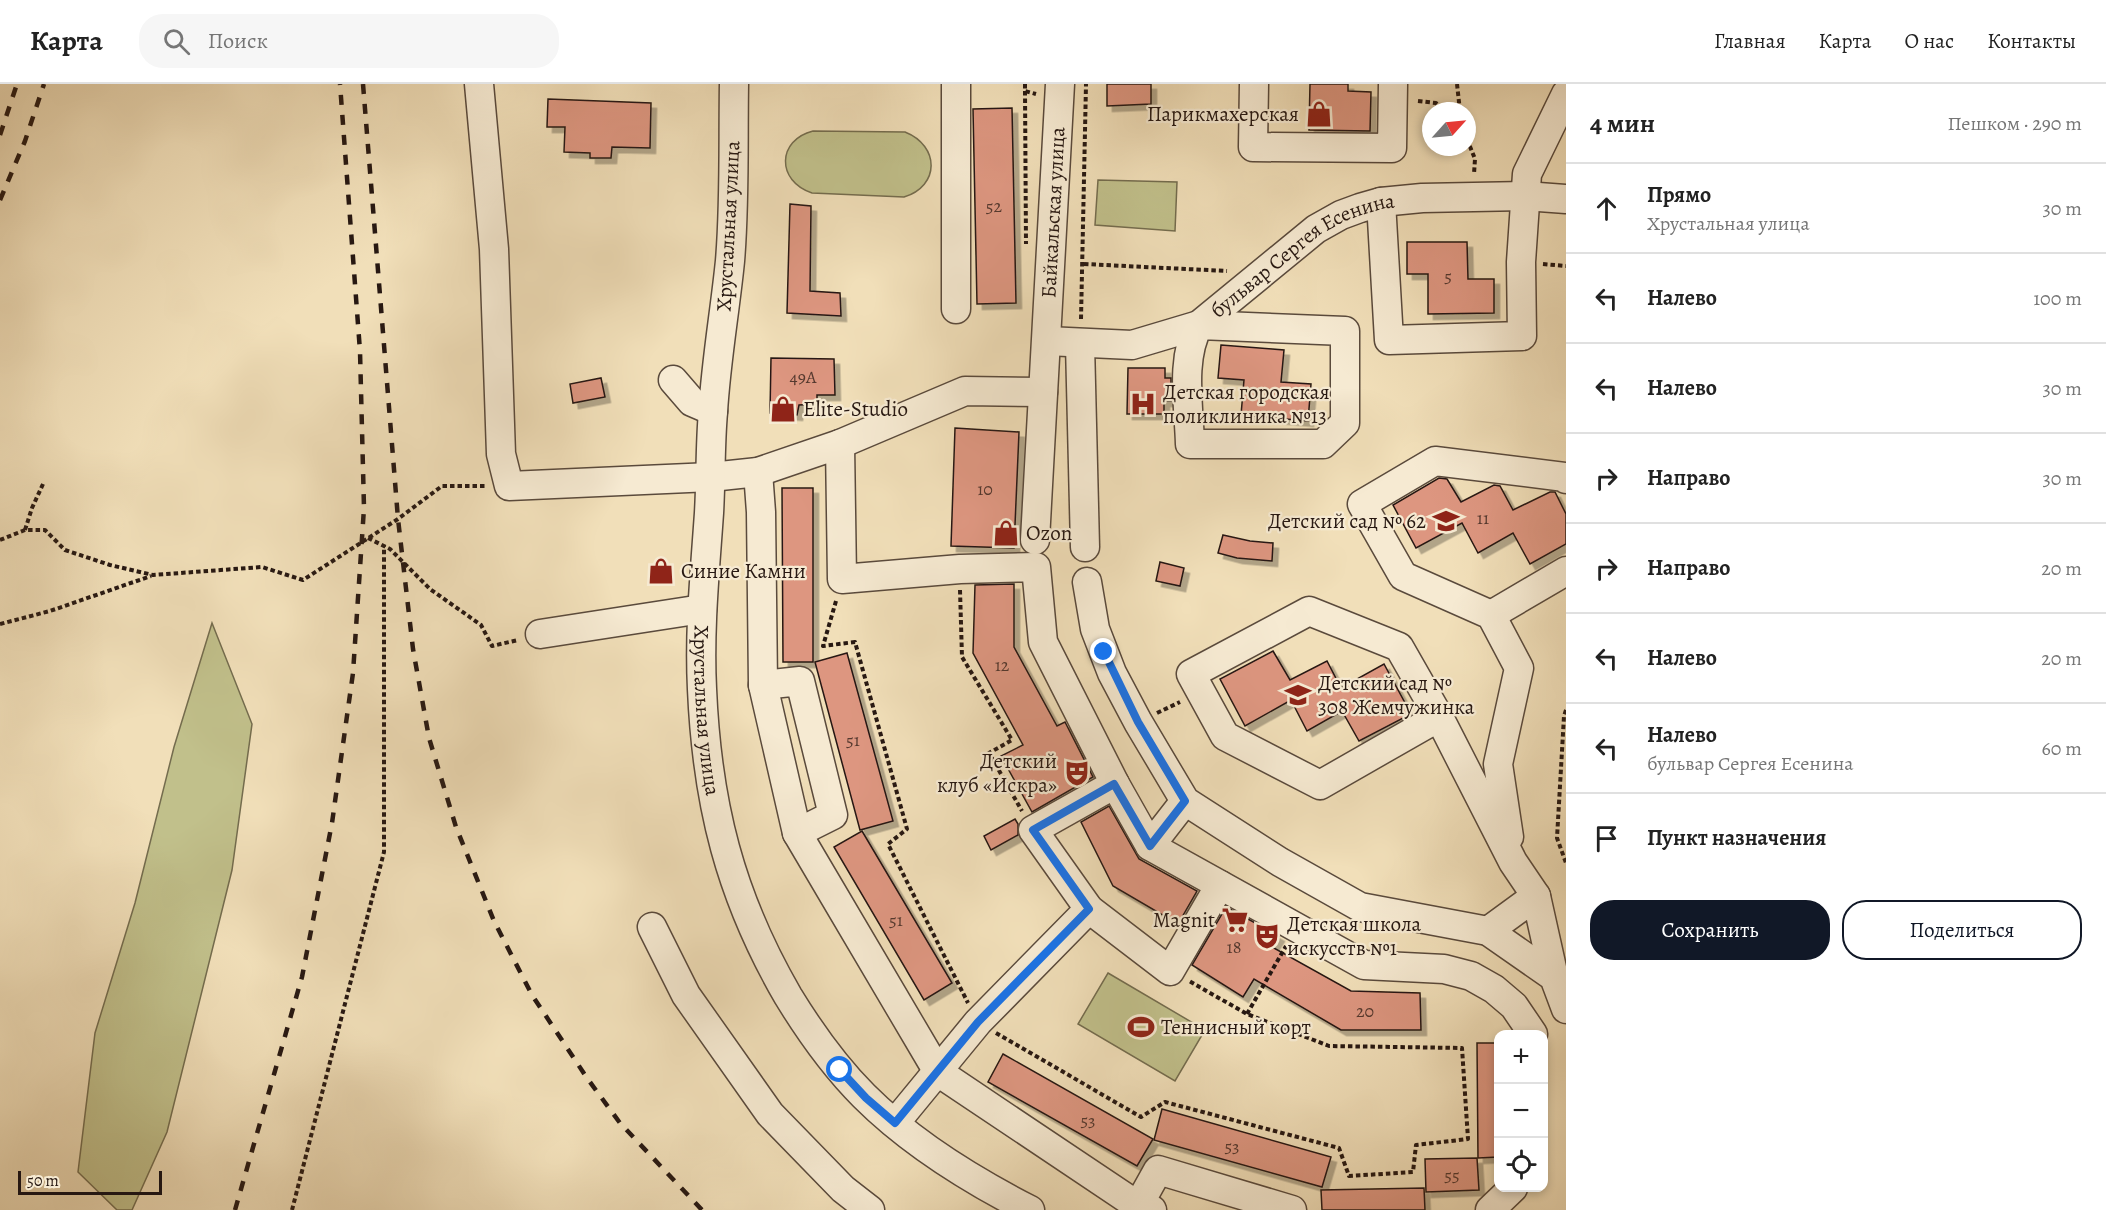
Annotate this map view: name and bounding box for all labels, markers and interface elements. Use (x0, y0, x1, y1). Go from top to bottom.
search box (139, 14, 559, 68)
text: Карта (30, 22, 103, 60)
icon: search (160, 25, 193, 58)
text: Поиск (208, 26, 268, 56)
text: Главная (1714, 27, 1786, 55)
text: Карта (1819, 27, 1871, 55)
text: О нас (1904, 27, 1954, 55)
text: Контакты (1987, 27, 2076, 55)
shop icon: Парикмахерская (1304, 99, 1334, 129)
place label: Парикмахерская (1147, 100, 1299, 128)
north arrow (1422, 102, 1476, 156)
text: 4 мин (1590, 106, 1655, 141)
text: Пешком · 290 m (1947, 110, 2082, 137)
street label: Байкальская улица (1034, 126, 1072, 299)
street label: Хрустальная улица (710, 140, 746, 312)
text: Прямо (1647, 180, 1711, 210)
street label: бульвар Сергея Есенина (1204, 187, 1396, 324)
icon: ahead (1590, 192, 1623, 225)
house number: 52 (986, 194, 1003, 218)
text: 30 m (2042, 195, 2082, 222)
text: Хрустальная улица (1647, 210, 1810, 237)
house number: 5 (1444, 264, 1452, 288)
icon: left (1590, 282, 1623, 315)
text: Налево (1647, 283, 1717, 313)
text: 100 m (2033, 285, 2082, 312)
house number: 49А (790, 365, 817, 389)
icon: left (1590, 372, 1623, 405)
text: Налево (1647, 373, 1717, 403)
text: 30 m (2042, 375, 2082, 402)
place label: Детская городская поликлиника №13 (1163, 378, 1330, 430)
hospital icon: Детская городская поликлиника №13 (1128, 389, 1158, 419)
shop icon: Elite-Studio (768, 394, 798, 424)
place label: Elite-Studio (803, 395, 908, 423)
icon: right (1590, 462, 1623, 495)
text: Направо (1647, 463, 1730, 493)
text: 30 m (2042, 465, 2082, 492)
house number: 10 (977, 477, 993, 501)
school or university icon: Детский сад № 62 (1431, 506, 1461, 536)
house number: 11 (1477, 506, 1489, 530)
place label: Детский сад № 62 (1268, 507, 1426, 535)
shop icon: Ozon (991, 518, 1021, 548)
place label: Ozon (1026, 519, 1072, 547)
icon: right (1590, 552, 1623, 585)
text: Направо (1647, 553, 1730, 583)
text: 20 m (2041, 555, 2082, 582)
shop icon: Синие Камни (646, 556, 676, 586)
place label: Синие Камни (681, 557, 806, 585)
street label: Хрустальная улица (687, 625, 727, 798)
route end (1090, 638, 1116, 664)
icon: left (1590, 642, 1623, 675)
text: Налево (1647, 643, 1717, 673)
text: 20 m (2041, 645, 2082, 672)
house number: 12 (995, 653, 1010, 677)
place label: Детский сад № 308 Жемчужинка (1318, 669, 1475, 721)
school or university icon: Детский сад № 308 Жемчужинка (1283, 680, 1313, 710)
text: Налево (1647, 720, 1717, 750)
house number: 51 (846, 728, 860, 752)
icon: left (1590, 732, 1623, 765)
text: 60 m (2042, 735, 2082, 762)
place label: Детский клуб «Искра» (937, 747, 1057, 799)
text: бульвар Сергея Есенина (1647, 750, 1854, 777)
theatre icon: Детский клуб «Искра» (1062, 758, 1092, 788)
icon: arrive (1590, 822, 1623, 855)
text: Пункт назначения (1647, 823, 1826, 853)
button: Сохранить (1590, 900, 1830, 960)
button: Поделиться (1842, 900, 2082, 960)
supermarket icon: Magnit (1220, 905, 1250, 935)
place label: Magnit (1153, 906, 1215, 934)
house number: 51 (889, 908, 903, 932)
place label: Детская школа искусств №1 (1287, 910, 1422, 962)
theatre icon: Детская школа искусств №1 (1252, 921, 1282, 951)
house number: 18 (1227, 935, 1241, 959)
house number: 20 (1356, 999, 1374, 1023)
sports icon: Теннисный корт (1126, 1012, 1156, 1042)
place label: Теннисный корт (1161, 1013, 1311, 1041)
map controls (1494, 1030, 1548, 1192)
button: + (1494, 1030, 1548, 1084)
route start (826, 1056, 852, 1082)
button: − (1494, 1084, 1548, 1138)
house number: 53 (1080, 1108, 1096, 1132)
house number: 53 (1224, 1134, 1240, 1158)
button: locate (1494, 1138, 1548, 1192)
house number: 55 (1444, 1163, 1460, 1187)
scale bar (18, 1168, 162, 1196)
text: 50 m (27, 1170, 59, 1192)

